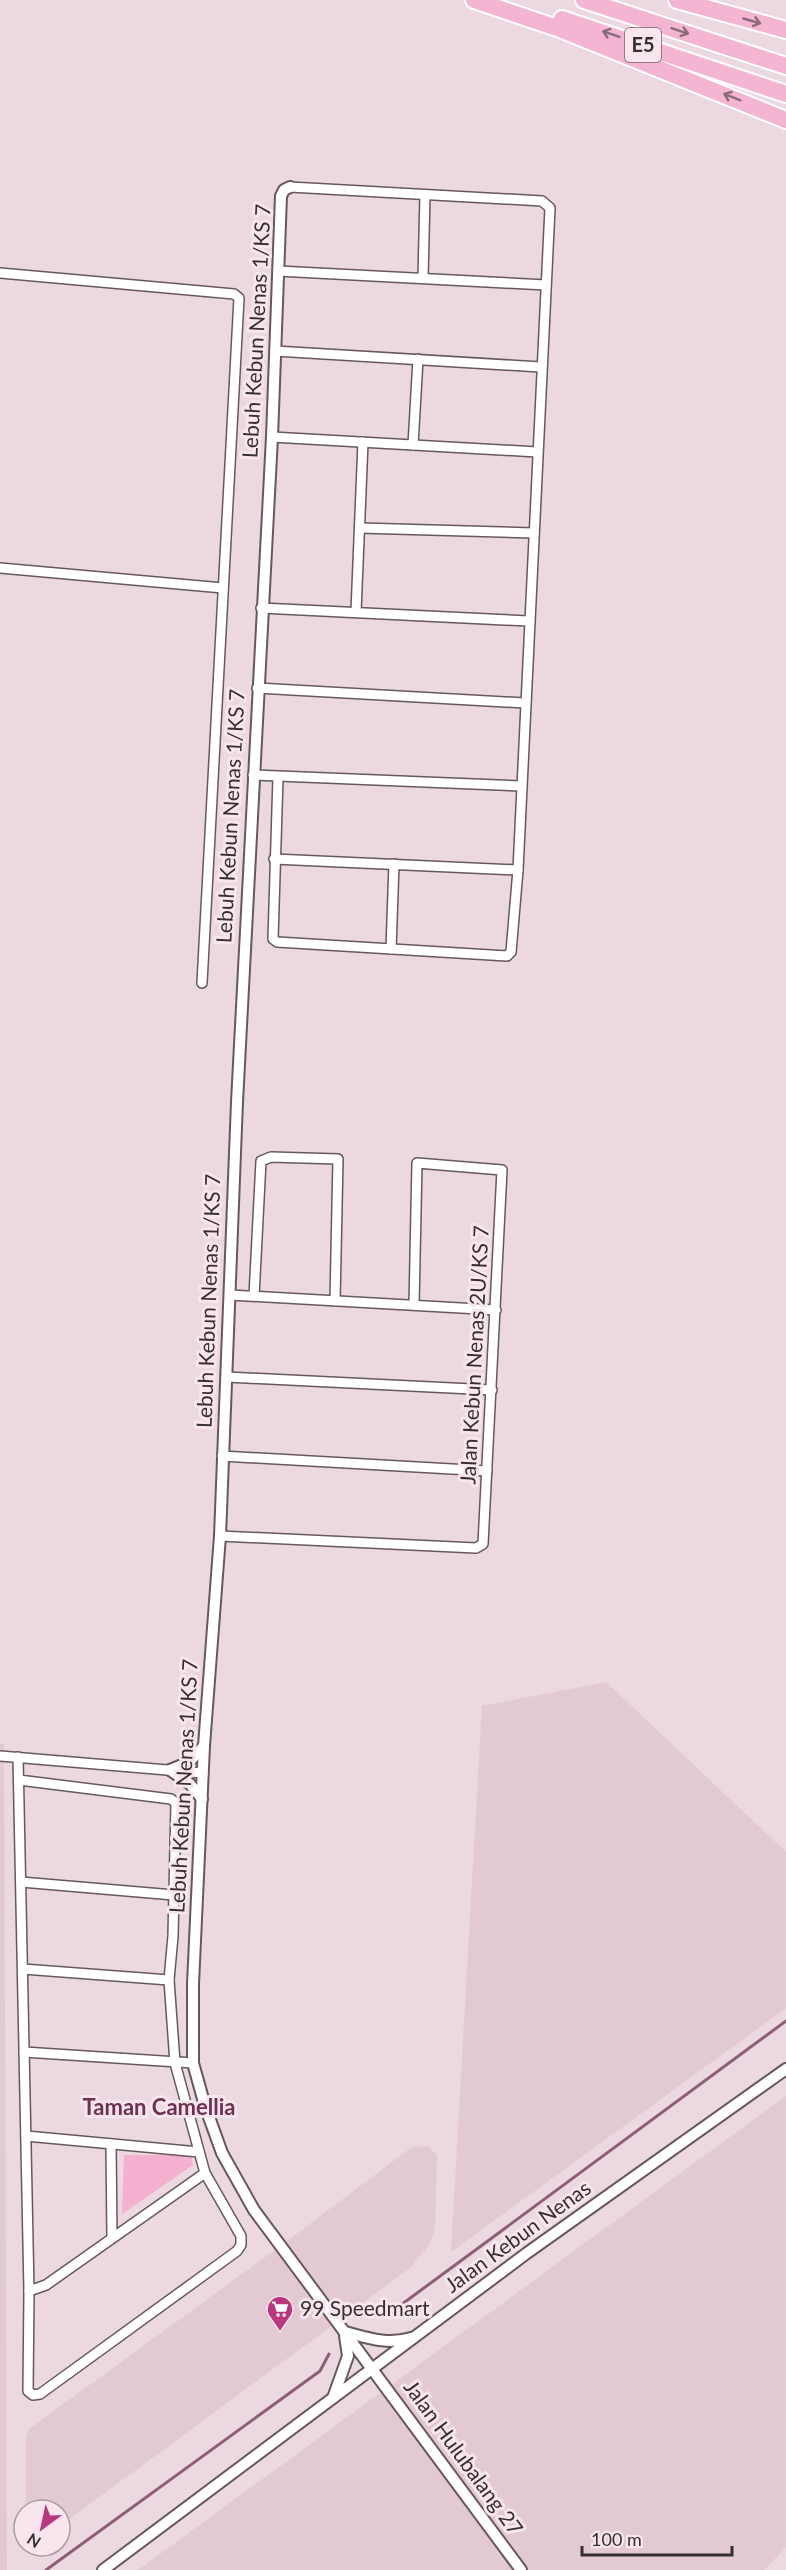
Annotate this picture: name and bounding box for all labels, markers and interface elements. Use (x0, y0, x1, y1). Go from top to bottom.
one-way arrow (742, 16, 761, 27)
one-way arrow (670, 26, 689, 37)
one-way arrow (602, 28, 621, 39)
road number: E5 (625, 28, 661, 62)
one-way arrow (724, 91, 742, 102)
street label: Lebuh Kebun Nenas 1/KS 7 (236, 203, 275, 459)
street label: Lebuh Kebun Nenas 1/KS 7 (210, 688, 249, 944)
street label: Lebuh Kebun Nenas 1/KS 7 (191, 1173, 224, 1429)
street label: Jalan Kebun Nenas 2U/KS 7 (454, 1225, 493, 1485)
street label: Lebuh Kebun Nenas 1/KS 7 (163, 1658, 202, 1914)
district label: Taman Camellia (83, 2093, 235, 2120)
street label: Jalan Kebun Nenas (439, 2174, 595, 2297)
supermarket icon: 99 Speedmart (265, 2294, 295, 2332)
place label: 99 Speedmart (300, 2295, 430, 2320)
street label: Jalan Hulubalang 27 (400, 2375, 529, 2540)
north arrow (12, 2498, 72, 2558)
scale bar (582, 2519, 732, 2557)
text: 100 m (591, 2528, 642, 2550)
text: N (23, 2530, 44, 2552)

